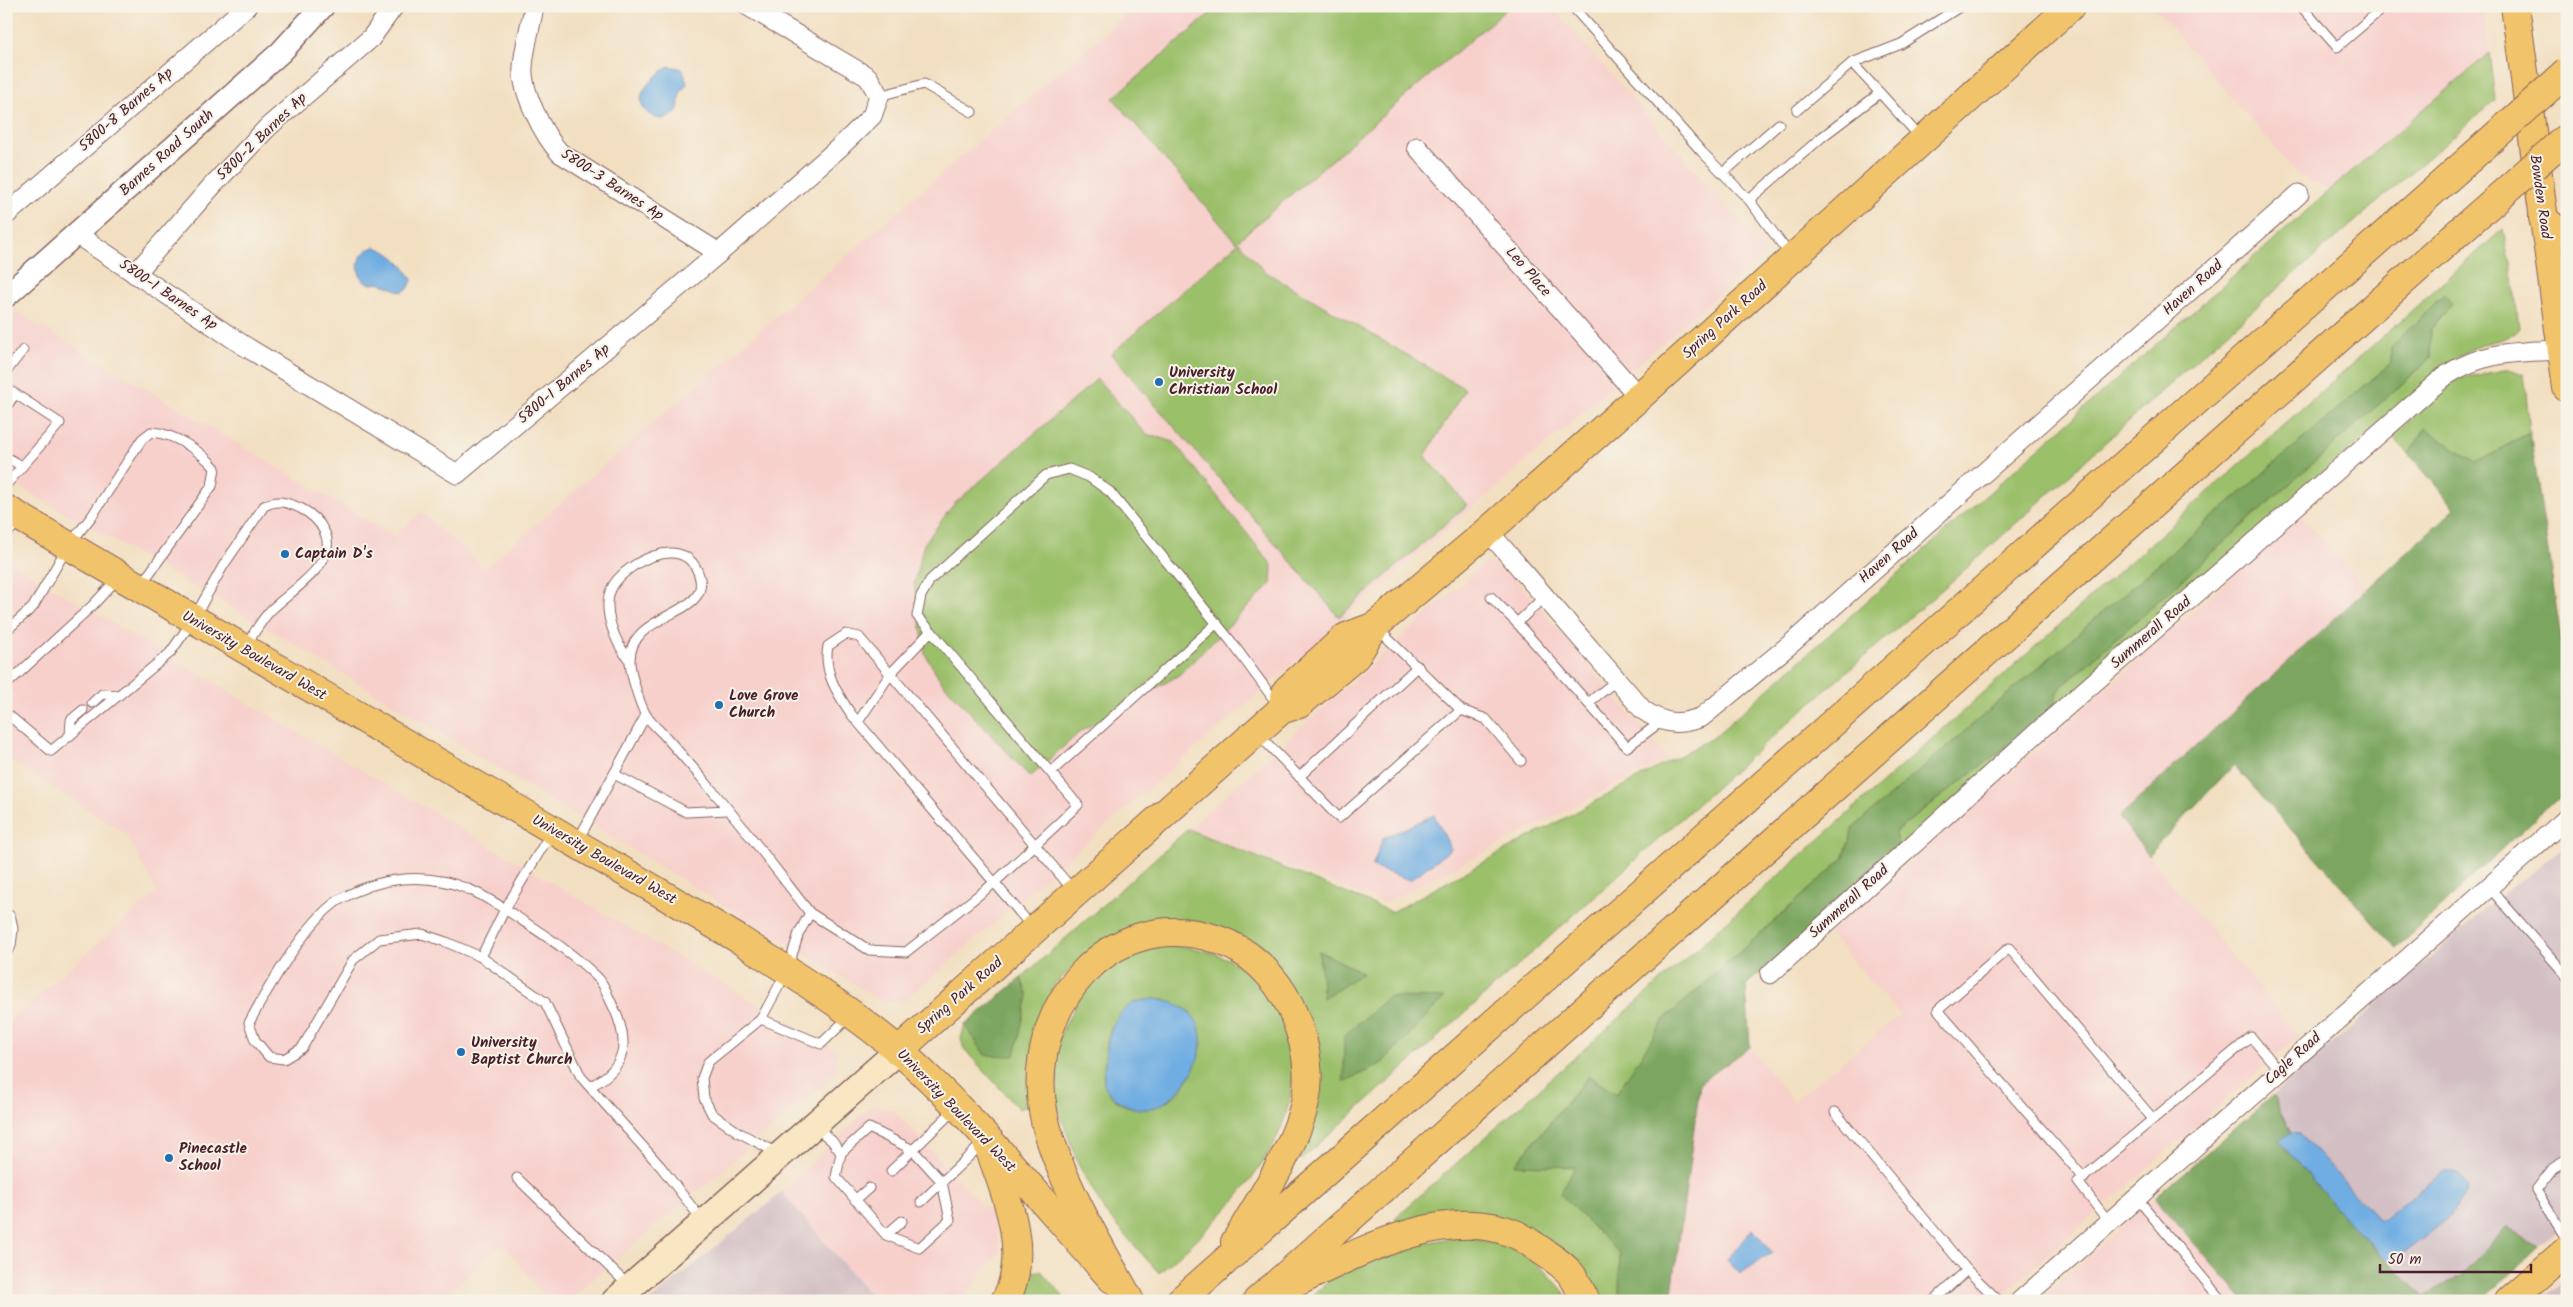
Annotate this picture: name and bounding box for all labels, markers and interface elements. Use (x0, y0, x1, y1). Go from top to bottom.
street label: 5800-8 Barnes Ap (73, 62, 179, 158)
street label: 5800-2 Barnes Ap (211, 87, 313, 187)
street label: Barnes Road South (114, 104, 220, 202)
street label: 5800-3 Barnes Ap (556, 143, 668, 227)
street label: Bowden Road (2522, 153, 2558, 241)
street label: Leo Place (1499, 241, 1557, 303)
street label: 5800-1 Barnes Ap (114, 253, 222, 337)
street label: Haven Road (2157, 254, 2229, 322)
street label: Spring Park Road (1677, 275, 1774, 365)
street label: 5800-1 Barnes Ap (512, 338, 616, 430)
place label: University Christian School (1169, 361, 1277, 402)
marker: University Christian School (1153, 376, 1165, 388)
street label: Haven Road (1853, 522, 1925, 590)
place label: Captain D's (295, 542, 373, 566)
marker: Captain D's (279, 548, 291, 560)
street label: Summerall Road (2105, 590, 2197, 675)
street label: University Boulevard West (177, 605, 331, 707)
place label: Love Grove Church (729, 684, 799, 725)
marker: Love Grove Church (713, 699, 725, 711)
street label: University Boulevard West (527, 809, 681, 911)
street label: Summerall Road (1803, 859, 1895, 945)
street label: Spring Park Road (911, 951, 1009, 1041)
street label: Cagle Road (2259, 1026, 2327, 1091)
place label: University Baptist Church (471, 1031, 573, 1072)
street label: University Boulevard West (890, 1044, 1022, 1178)
marker: University Baptist Church (455, 1046, 467, 1058)
place label: Pinecastle School (179, 1137, 248, 1178)
marker: Pinecastle School (163, 1152, 175, 1164)
scale bar (2380, 1242, 2532, 1274)
text: 50 m (2388, 1248, 2422, 1272)

